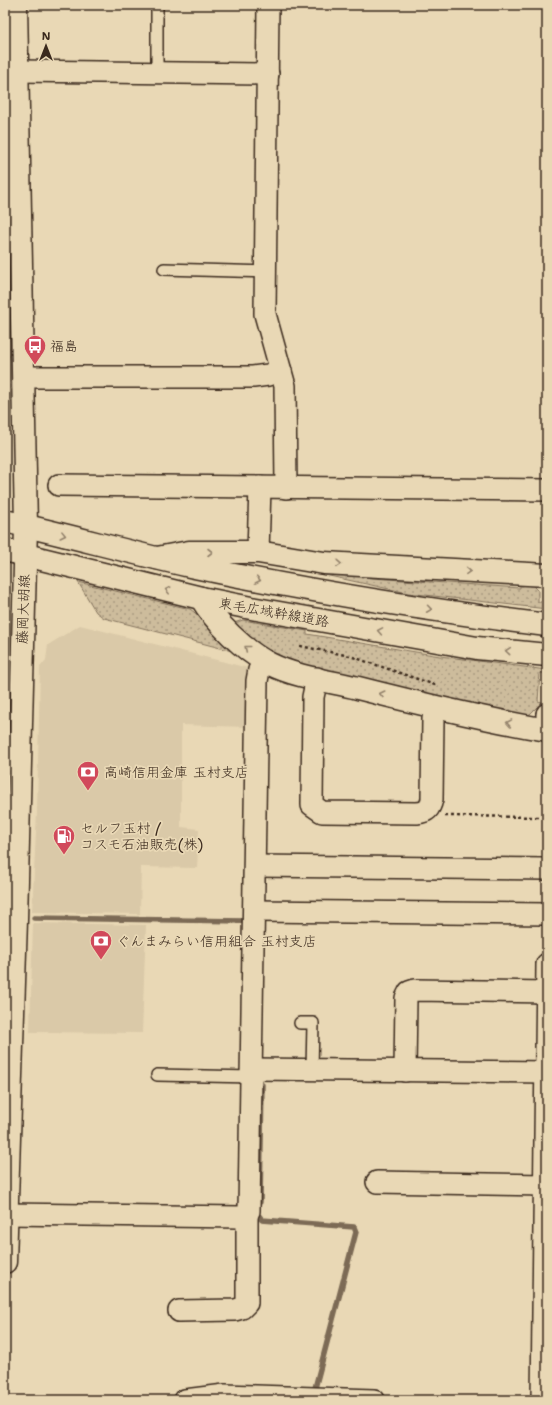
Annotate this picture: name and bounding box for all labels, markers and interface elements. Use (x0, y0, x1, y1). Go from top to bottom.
north arrow (26, 26, 66, 66)
text: N (42, 29, 51, 44)
bus stop icon: 福島 (22, 333, 48, 366)
place label: 福島 (50, 337, 78, 355)
one-way arrow (60, 531, 67, 539)
one-way arrow (207, 548, 213, 556)
one-way arrow (336, 559, 342, 568)
one-way arrow (465, 566, 471, 575)
street label: 藤岡大胡線 (13, 574, 33, 644)
one-way arrow (255, 575, 261, 584)
one-way arrow (165, 586, 172, 595)
street label: 東毛広域幹線道路 (217, 593, 331, 631)
one-way arrow (426, 604, 432, 613)
one-way arrow (377, 627, 383, 635)
one-way arrow (244, 646, 252, 653)
one-way arrow (505, 647, 511, 656)
one-way arrow (379, 691, 385, 699)
one-way arrow (505, 720, 512, 728)
bank icon: 高崎信用金庫 玉村支店 (75, 759, 101, 792)
place label: 高崎信用金庫 玉村支店 (104, 763, 249, 781)
place label: セルフ玉村 / コスモ石油販売(株) (80, 819, 203, 853)
fuel station icon: セルフ玉村 / コスモ石油販売(株) (51, 823, 77, 856)
bank icon: ぐんまみらい信用組合 玉村支店 (88, 928, 114, 961)
place label: ぐんまみらい信用組合 玉村支店 (116, 932, 317, 950)

